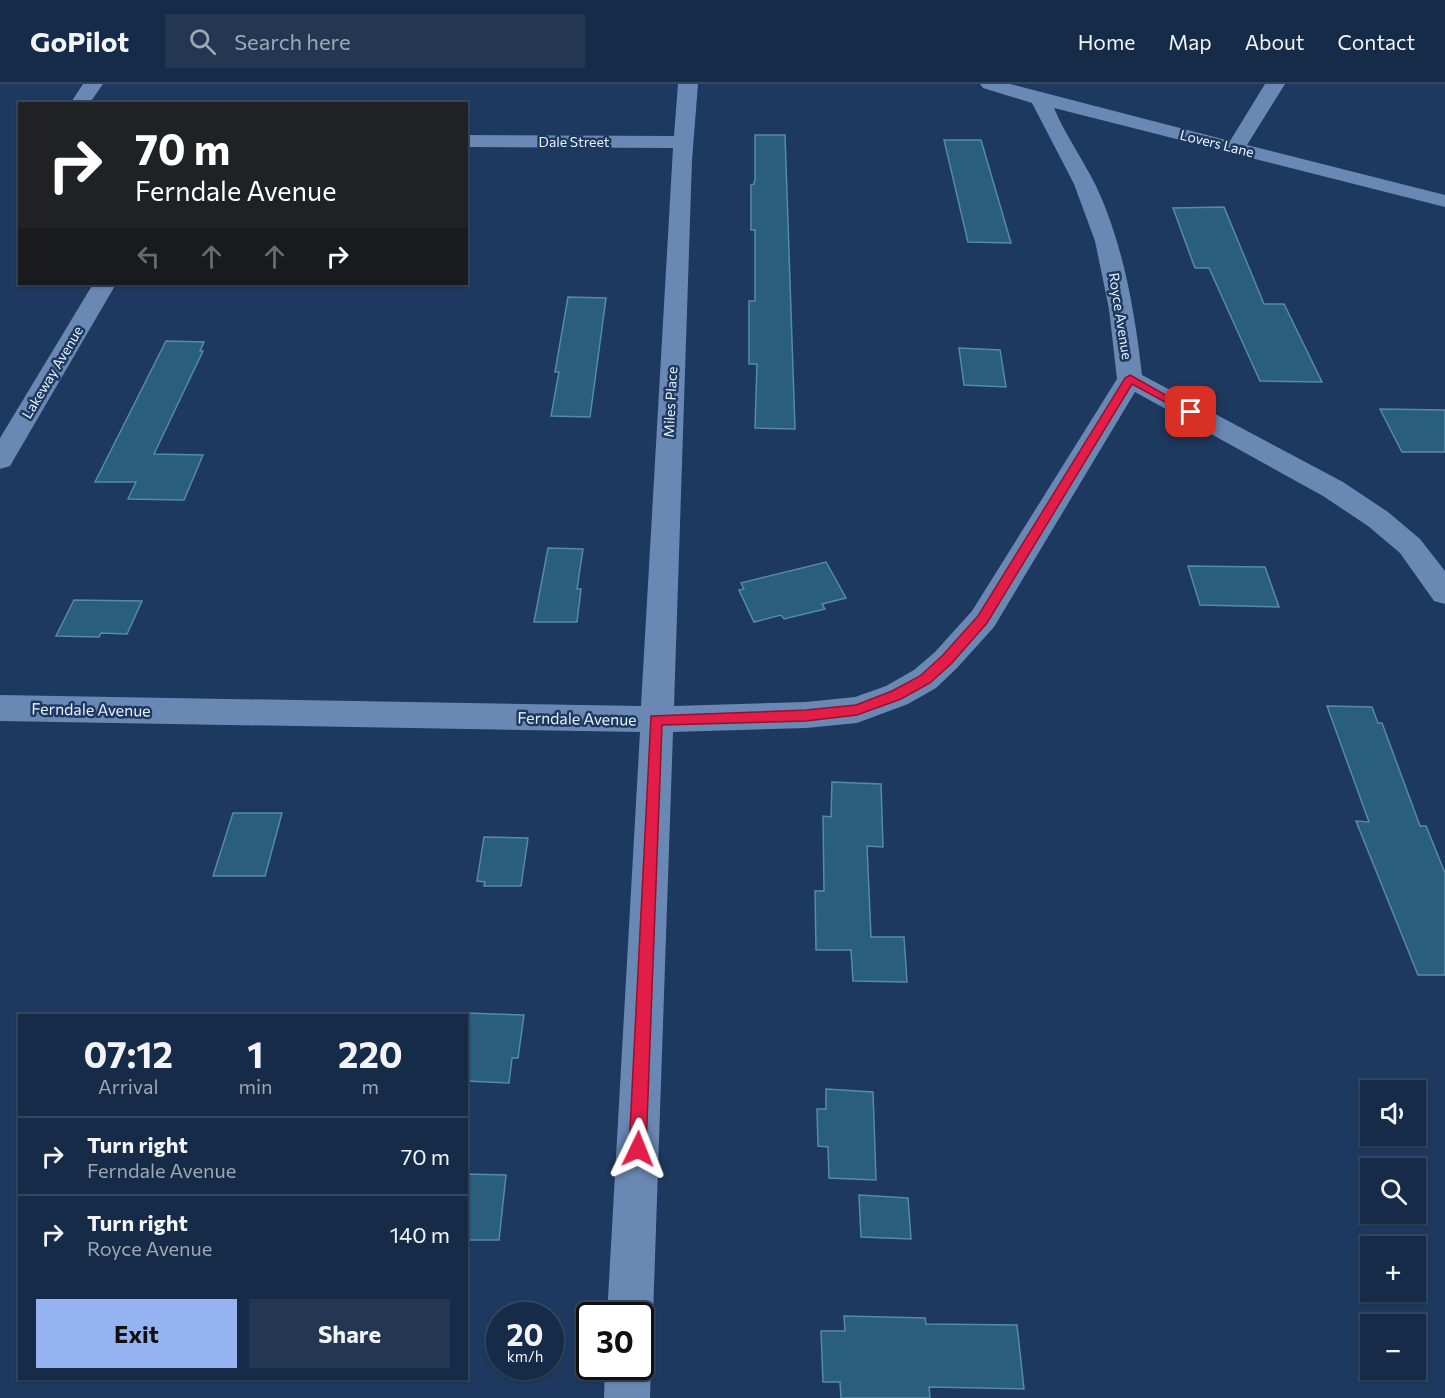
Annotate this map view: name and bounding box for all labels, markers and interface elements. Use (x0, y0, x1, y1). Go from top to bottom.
search box (165, 14, 585, 68)
text: GoPilot (30, 24, 129, 58)
icon: search (186, 25, 219, 58)
text: Search here (234, 28, 351, 55)
text: Home (1078, 29, 1135, 54)
text: Map (1168, 29, 1212, 54)
text: About (1245, 29, 1304, 54)
text: Contact (1337, 29, 1415, 54)
text: 70 m (135, 122, 230, 174)
icon: right (36, 126, 114, 204)
street label: Lovers Lane (1178, 126, 1256, 160)
street label: Dale Street (539, 133, 610, 150)
text: Ferndale Avenue (135, 174, 336, 207)
icon: left (132, 240, 165, 273)
icon: ahead (195, 240, 228, 273)
icon: ahead (258, 240, 291, 273)
icon: right (321, 240, 354, 273)
street label: Royce Avenue (1106, 271, 1136, 361)
street label: Lakeway Avenue (18, 323, 86, 421)
street label: Miles Place (660, 366, 680, 438)
pin (1165, 386, 1216, 437)
icon: arrive (1174, 395, 1207, 428)
street label: Ferndale Avenue (31, 698, 151, 720)
street label: Ferndale Avenue (517, 707, 637, 729)
text: 07:12 (83, 1031, 173, 1075)
text: 1 (247, 1031, 264, 1075)
text: 220 (338, 1031, 403, 1075)
text: Arrival (98, 1074, 158, 1098)
text: min (238, 1074, 273, 1098)
text: m (362, 1074, 379, 1098)
map controls (1360, 1080, 1426, 1380)
button: sound (1360, 1080, 1426, 1146)
position arrow (606, 1117, 670, 1181)
text: Turn right (87, 1131, 188, 1158)
icon: right (36, 1140, 69, 1173)
text: 70 m (401, 1143, 450, 1170)
text: Ferndale Avenue (87, 1158, 236, 1182)
button: search (1360, 1158, 1426, 1224)
text: Turn right (87, 1209, 188, 1236)
icon: right (36, 1218, 69, 1251)
text: 140 m (390, 1221, 450, 1248)
text: Royce Avenue (87, 1236, 212, 1260)
button: + (1360, 1236, 1426, 1302)
button: Exit (36, 1299, 237, 1368)
button: Share (249, 1299, 450, 1368)
speed limit sign: 30 (576, 1302, 654, 1380)
button: − (1360, 1314, 1426, 1380)
text: 20 (507, 1315, 543, 1352)
text: km/h (507, 1347, 543, 1365)

